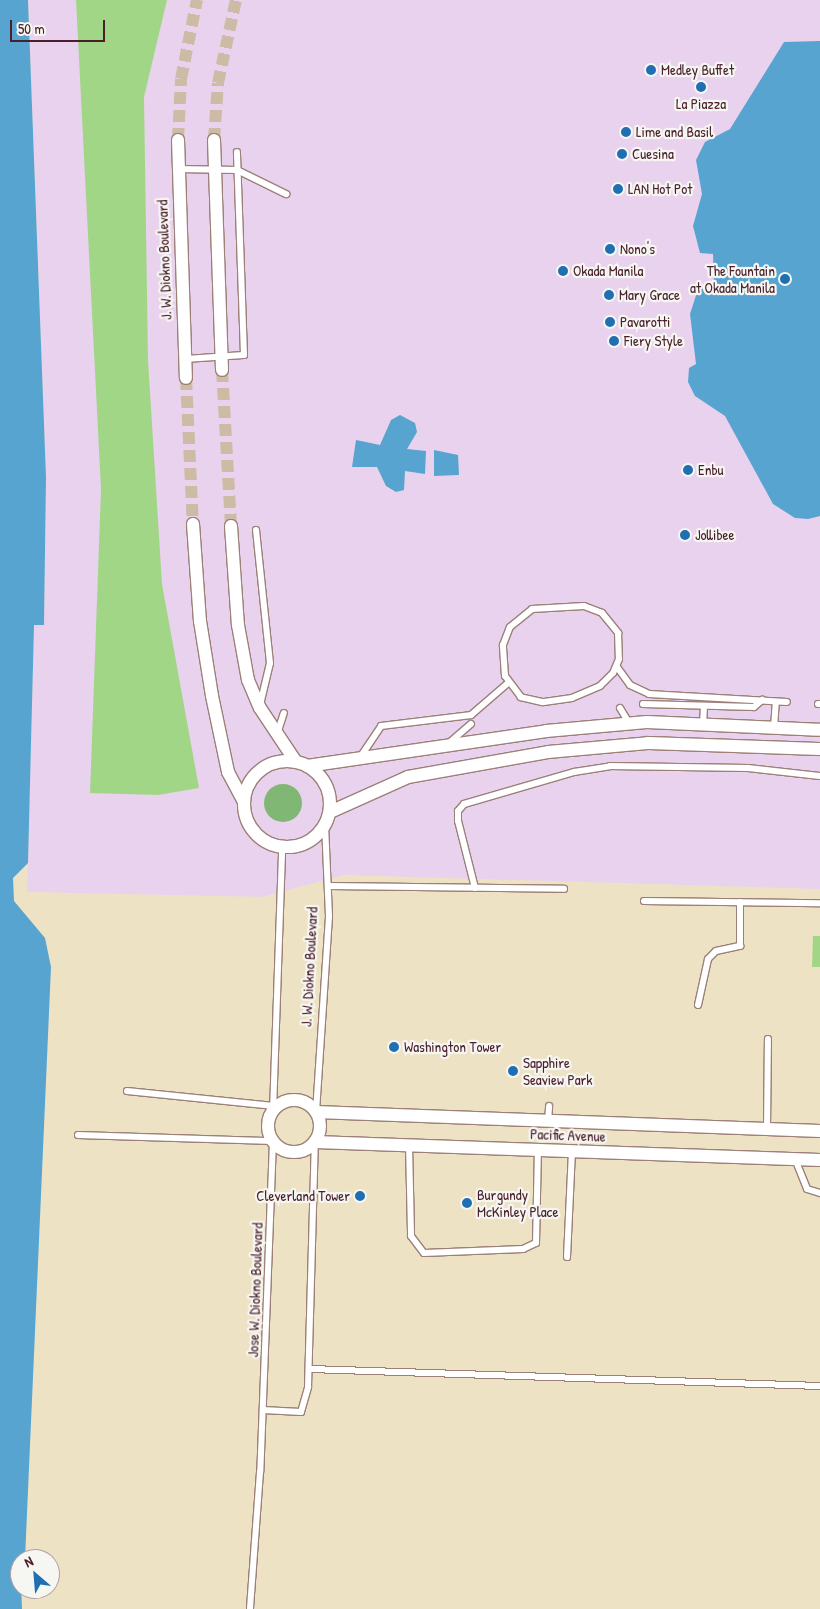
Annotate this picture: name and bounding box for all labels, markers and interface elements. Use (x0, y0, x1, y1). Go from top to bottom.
scale bar (12, 10, 108, 42)
text: 50 m (18, 18, 45, 39)
place label: Medley Buffet (661, 61, 734, 79)
marker: Medley Buffet (645, 64, 657, 76)
marker: La Piazza (695, 81, 707, 93)
place label: La Piazza (676, 95, 726, 113)
place label: Lime and Basil (636, 123, 713, 141)
marker: Lime and Basil (620, 126, 632, 138)
place label: Cuesina (632, 145, 674, 163)
marker: Cuesina (616, 148, 628, 160)
place label: LAN Hot Pot (628, 180, 692, 198)
marker: LAN Hot Pot (612, 183, 624, 195)
street label: J. W. Diokno Boulevard (153, 200, 175, 320)
place label: Nono's (620, 240, 655, 258)
marker: Nono's (604, 243, 616, 255)
place label: The Fountain at Okada Manila (690, 261, 775, 296)
place label: Okada Manila (573, 262, 643, 280)
marker: Okada Manila (557, 265, 569, 277)
marker: The Fountain at Okada Manila (779, 273, 791, 285)
place label: Mary Grace (619, 286, 680, 304)
marker: Mary Grace (603, 289, 615, 301)
place label: Pavarotti (620, 313, 670, 331)
marker: Pavarotti (604, 316, 616, 328)
place label: Fiery Style (624, 332, 683, 350)
marker: Fiery Style (608, 335, 620, 347)
place label: Enbu (698, 461, 724, 479)
marker: Enbu (682, 464, 694, 476)
place label: Jollibee (695, 526, 735, 544)
marker: Jollibee (679, 529, 691, 541)
street label: J. W. Diokno Boulevard (297, 906, 321, 1028)
place label: Washington Tower (404, 1038, 501, 1056)
marker: Washington Tower (388, 1041, 400, 1053)
place label: Sapphire Seaview Park (523, 1053, 593, 1088)
marker: Sapphire Seaview Park (507, 1065, 519, 1077)
street label: Pacific Avenue (530, 1125, 606, 1145)
place label: Burgundy McKinley Place (477, 1185, 558, 1220)
place label: Cleverland Tower (256, 1187, 350, 1205)
marker: Cleverland Tower (354, 1190, 366, 1202)
marker: Burgundy McKinley Place (461, 1197, 473, 1209)
street label: Jose W. Diokno Boulevard (244, 1222, 266, 1358)
north arrow (10, 1549, 60, 1599)
text: N (21, 1551, 36, 1571)

